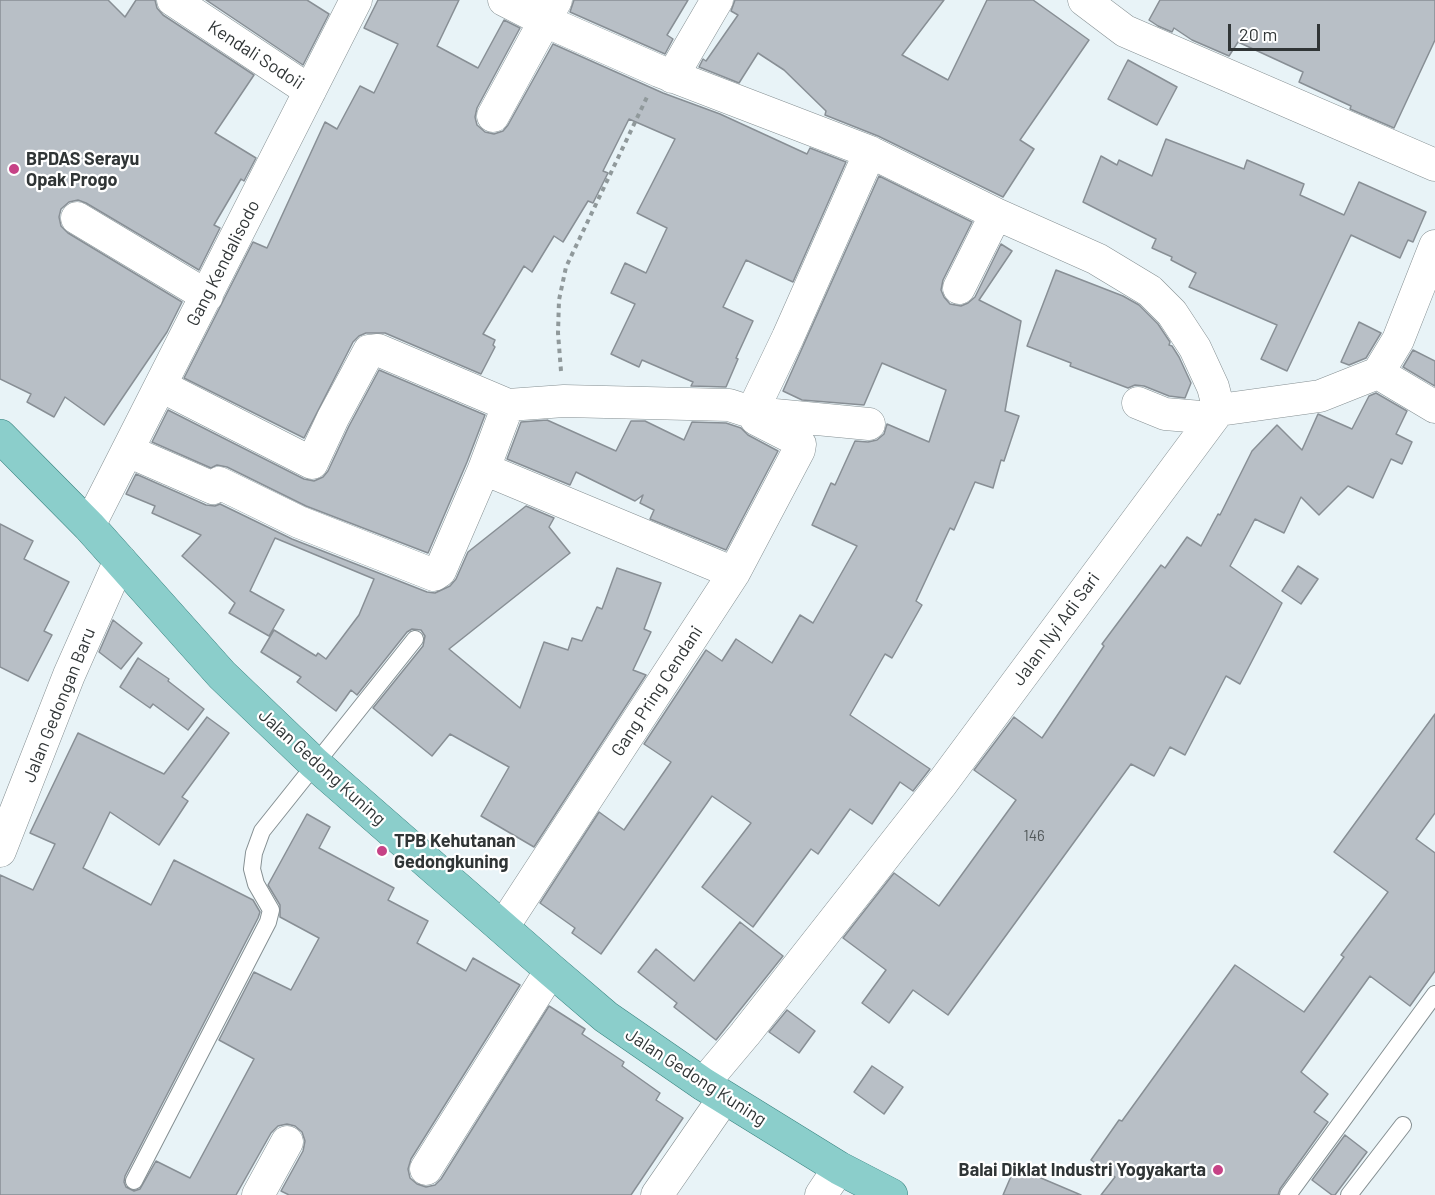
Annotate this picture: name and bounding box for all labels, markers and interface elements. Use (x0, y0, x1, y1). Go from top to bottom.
scale bar (1231, 12, 1322, 50)
street label: Kendali Sodoii (204, 16, 308, 94)
text: 20 m (1239, 23, 1277, 45)
place label: BPDAS Serayu Opak Progo (26, 148, 139, 190)
marker: BPDAS Serayu Opak Progo (7, 162, 21, 176)
street label: Gang Kendalisodo (182, 196, 264, 330)
street label: Jalan Nyi Adi Sari (1008, 568, 1104, 690)
street label: Gang Pring Cendani (607, 622, 707, 760)
street label: Jalan Gedongan Baru (18, 625, 100, 785)
street label: Jalan Gedong Kuning (254, 704, 390, 830)
house number: 146 (1023, 827, 1045, 845)
place label: TPB Kehutanan Gedongkuning (394, 830, 516, 872)
marker: TPB Kehutanan Gedongkuning (375, 844, 389, 858)
street label: Jalan Gedong Kuning (621, 1023, 771, 1131)
place label: Balai Diklat Industri Yogyakarta (959, 1159, 1206, 1181)
marker: Balai Diklat Industri Yogyakarta (1211, 1163, 1225, 1177)

